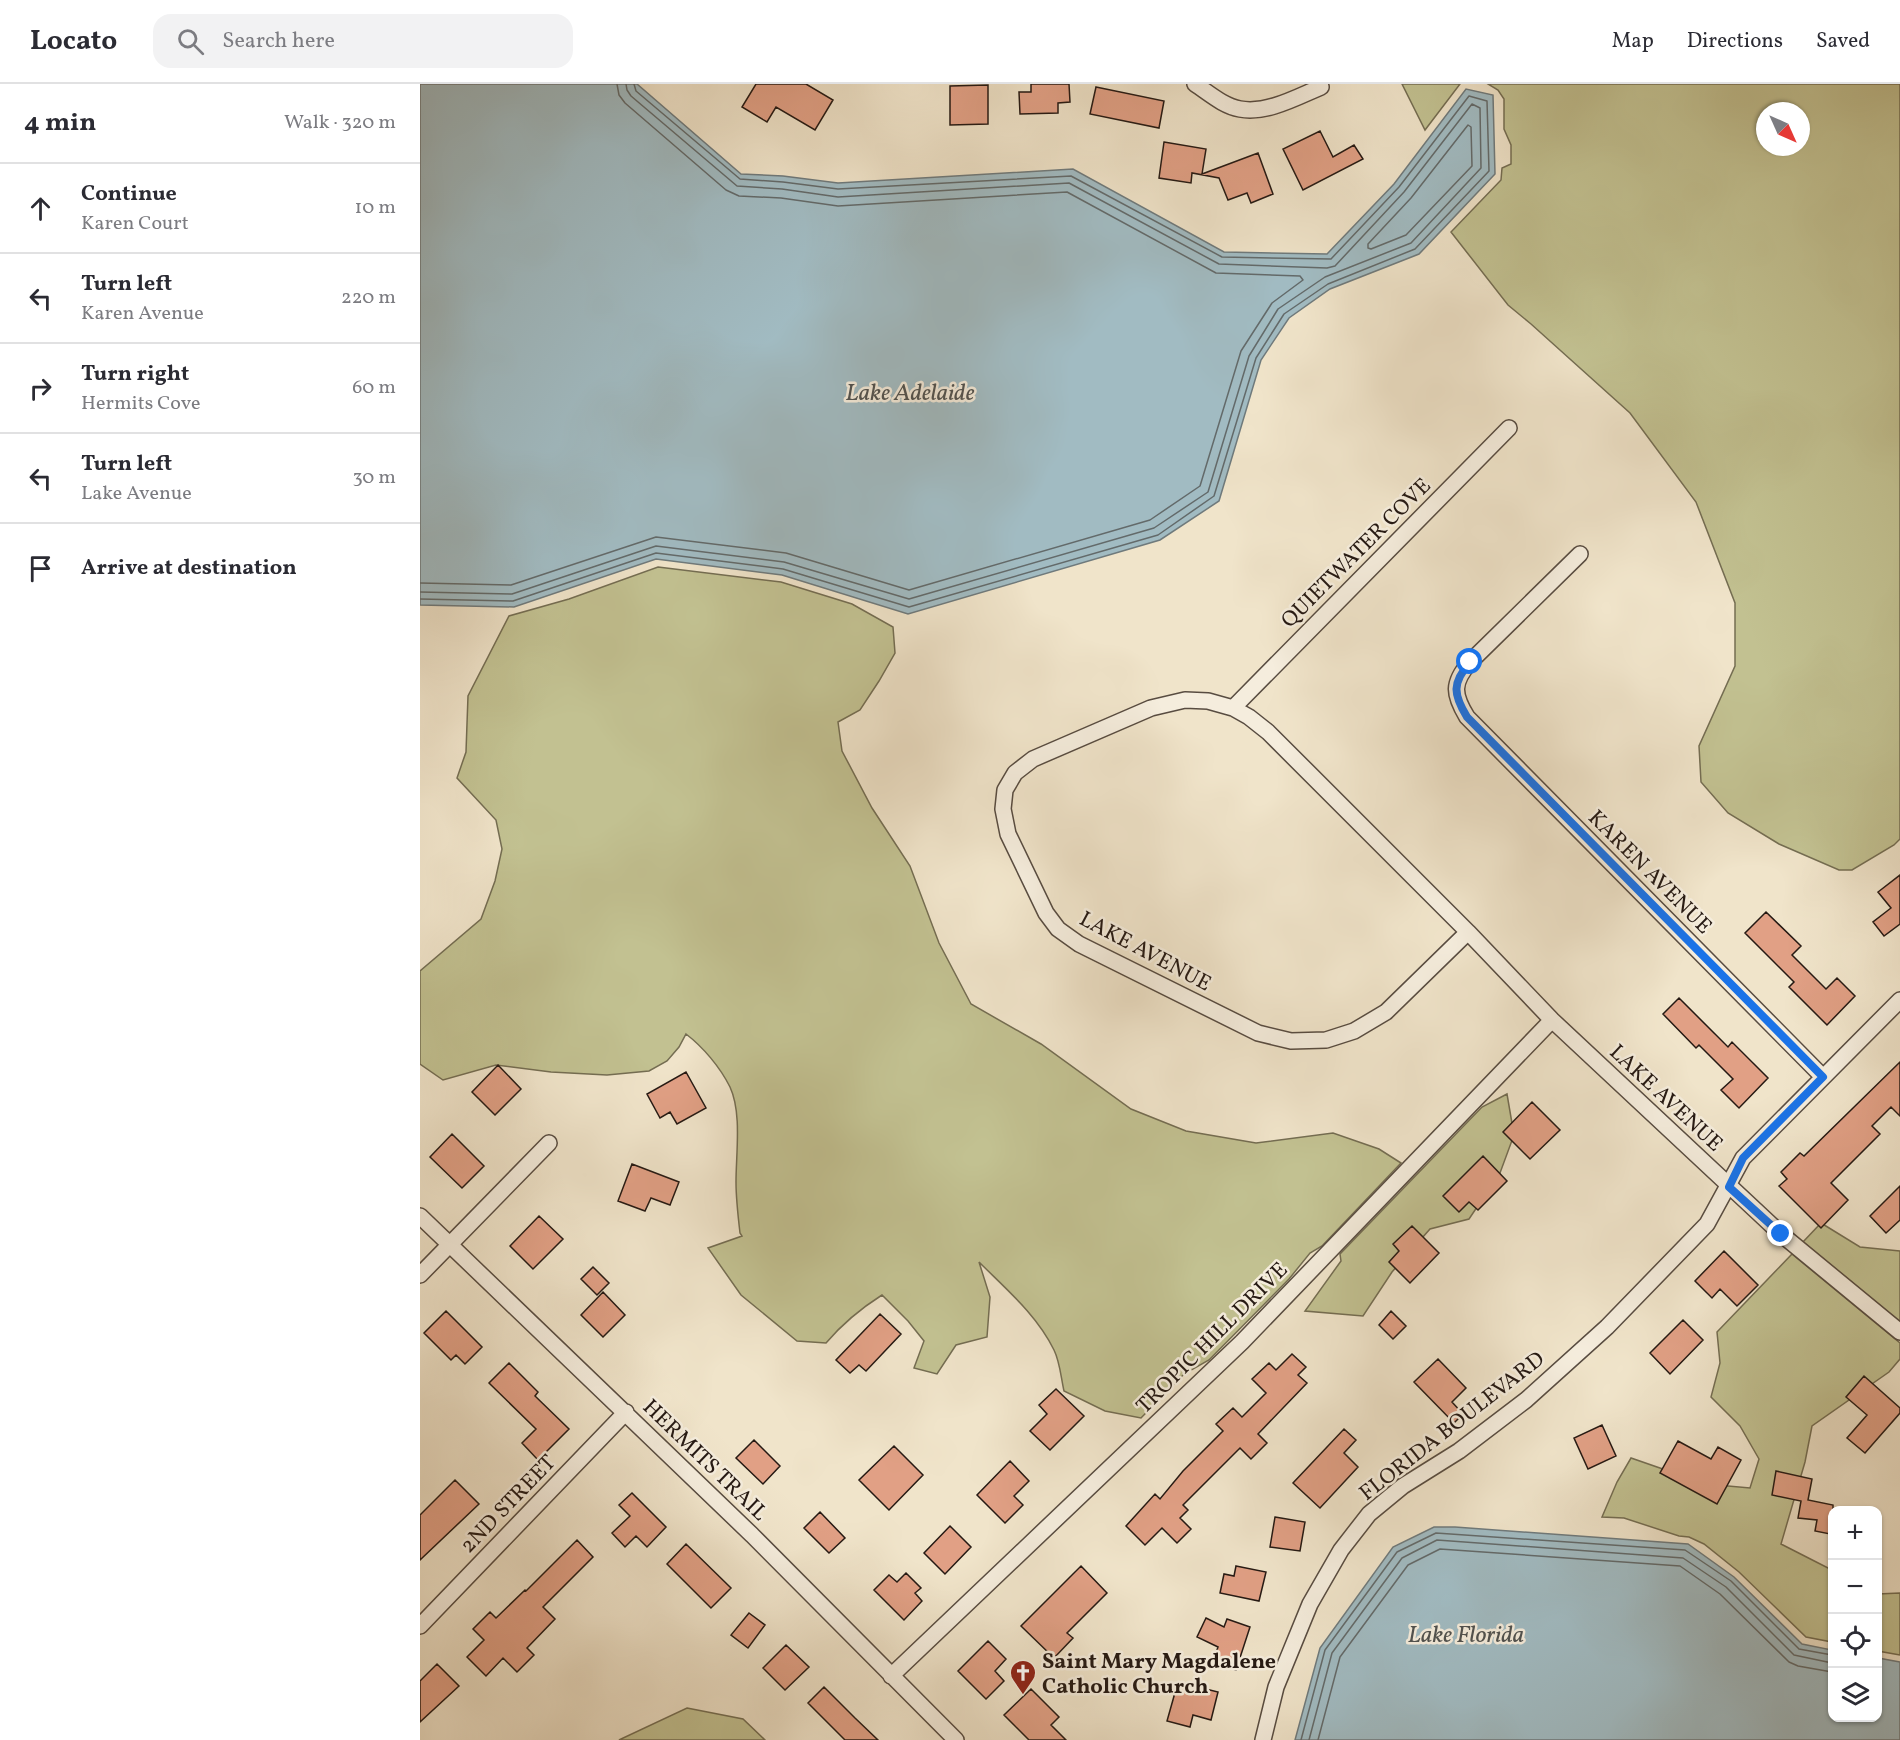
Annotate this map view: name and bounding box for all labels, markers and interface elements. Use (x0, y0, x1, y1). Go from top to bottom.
search box (153, 14, 573, 68)
text: Locato (30, 22, 117, 61)
icon: search (174, 25, 207, 58)
text: Search here (222, 26, 335, 57)
text: Map (1612, 27, 1654, 56)
text: Directions (1687, 27, 1783, 56)
text: Saved (1816, 27, 1870, 56)
north arrow (1756, 102, 1810, 156)
text: 4 min (24, 105, 96, 141)
text: Walk · 320 m (284, 109, 396, 137)
text: Continue (81, 179, 177, 210)
icon: ahead (24, 192, 57, 225)
text: 10 m (355, 194, 396, 222)
text: Karen Court (81, 210, 189, 238)
text: Turn left (81, 269, 172, 300)
icon: left (24, 282, 57, 315)
text: 220 m (341, 284, 396, 312)
text: Karen Avenue (81, 300, 204, 328)
text: Turn right (81, 359, 189, 390)
icon: right (24, 372, 57, 405)
text: 60 m (352, 374, 396, 402)
water label: Lake Adelaide (846, 377, 975, 411)
text: Hermits Cove (81, 390, 201, 418)
text: Turn left (81, 449, 172, 480)
icon: left (24, 462, 57, 495)
text: 30 m (352, 464, 396, 492)
street label: QUIETWATER COVE (1275, 472, 1439, 636)
text: Lake Avenue (81, 480, 192, 508)
icon: arrive (24, 552, 57, 585)
text: Arrive at destination (81, 553, 297, 584)
route start (1456, 648, 1482, 674)
street label: KAREN AVENUE (1580, 804, 1718, 942)
street label: LAKE AVENUE (1073, 904, 1216, 1000)
street label: LAKE AVENUE (1602, 1038, 1729, 1160)
route end (1767, 1220, 1793, 1246)
street label: TROPIC HILL DRIVE (1130, 1256, 1296, 1422)
street label: FLORIDA BOULEVARD (1353, 1345, 1552, 1509)
street label: HERMITS TRAIL (635, 1393, 774, 1529)
street label: 2ND STREET (454, 1449, 564, 1561)
map controls (1828, 1506, 1882, 1722)
button: + (1828, 1506, 1882, 1560)
button: − (1828, 1560, 1882, 1614)
button: locate (1828, 1614, 1882, 1668)
water label: Lake Florida (1408, 1619, 1524, 1653)
place label: Saint Mary Magdalene Catholic Church (1042, 1647, 1276, 1703)
church icon: Saint Mary Magdalene Catholic Church (1008, 1658, 1038, 1696)
button: layers (1828, 1668, 1882, 1722)

